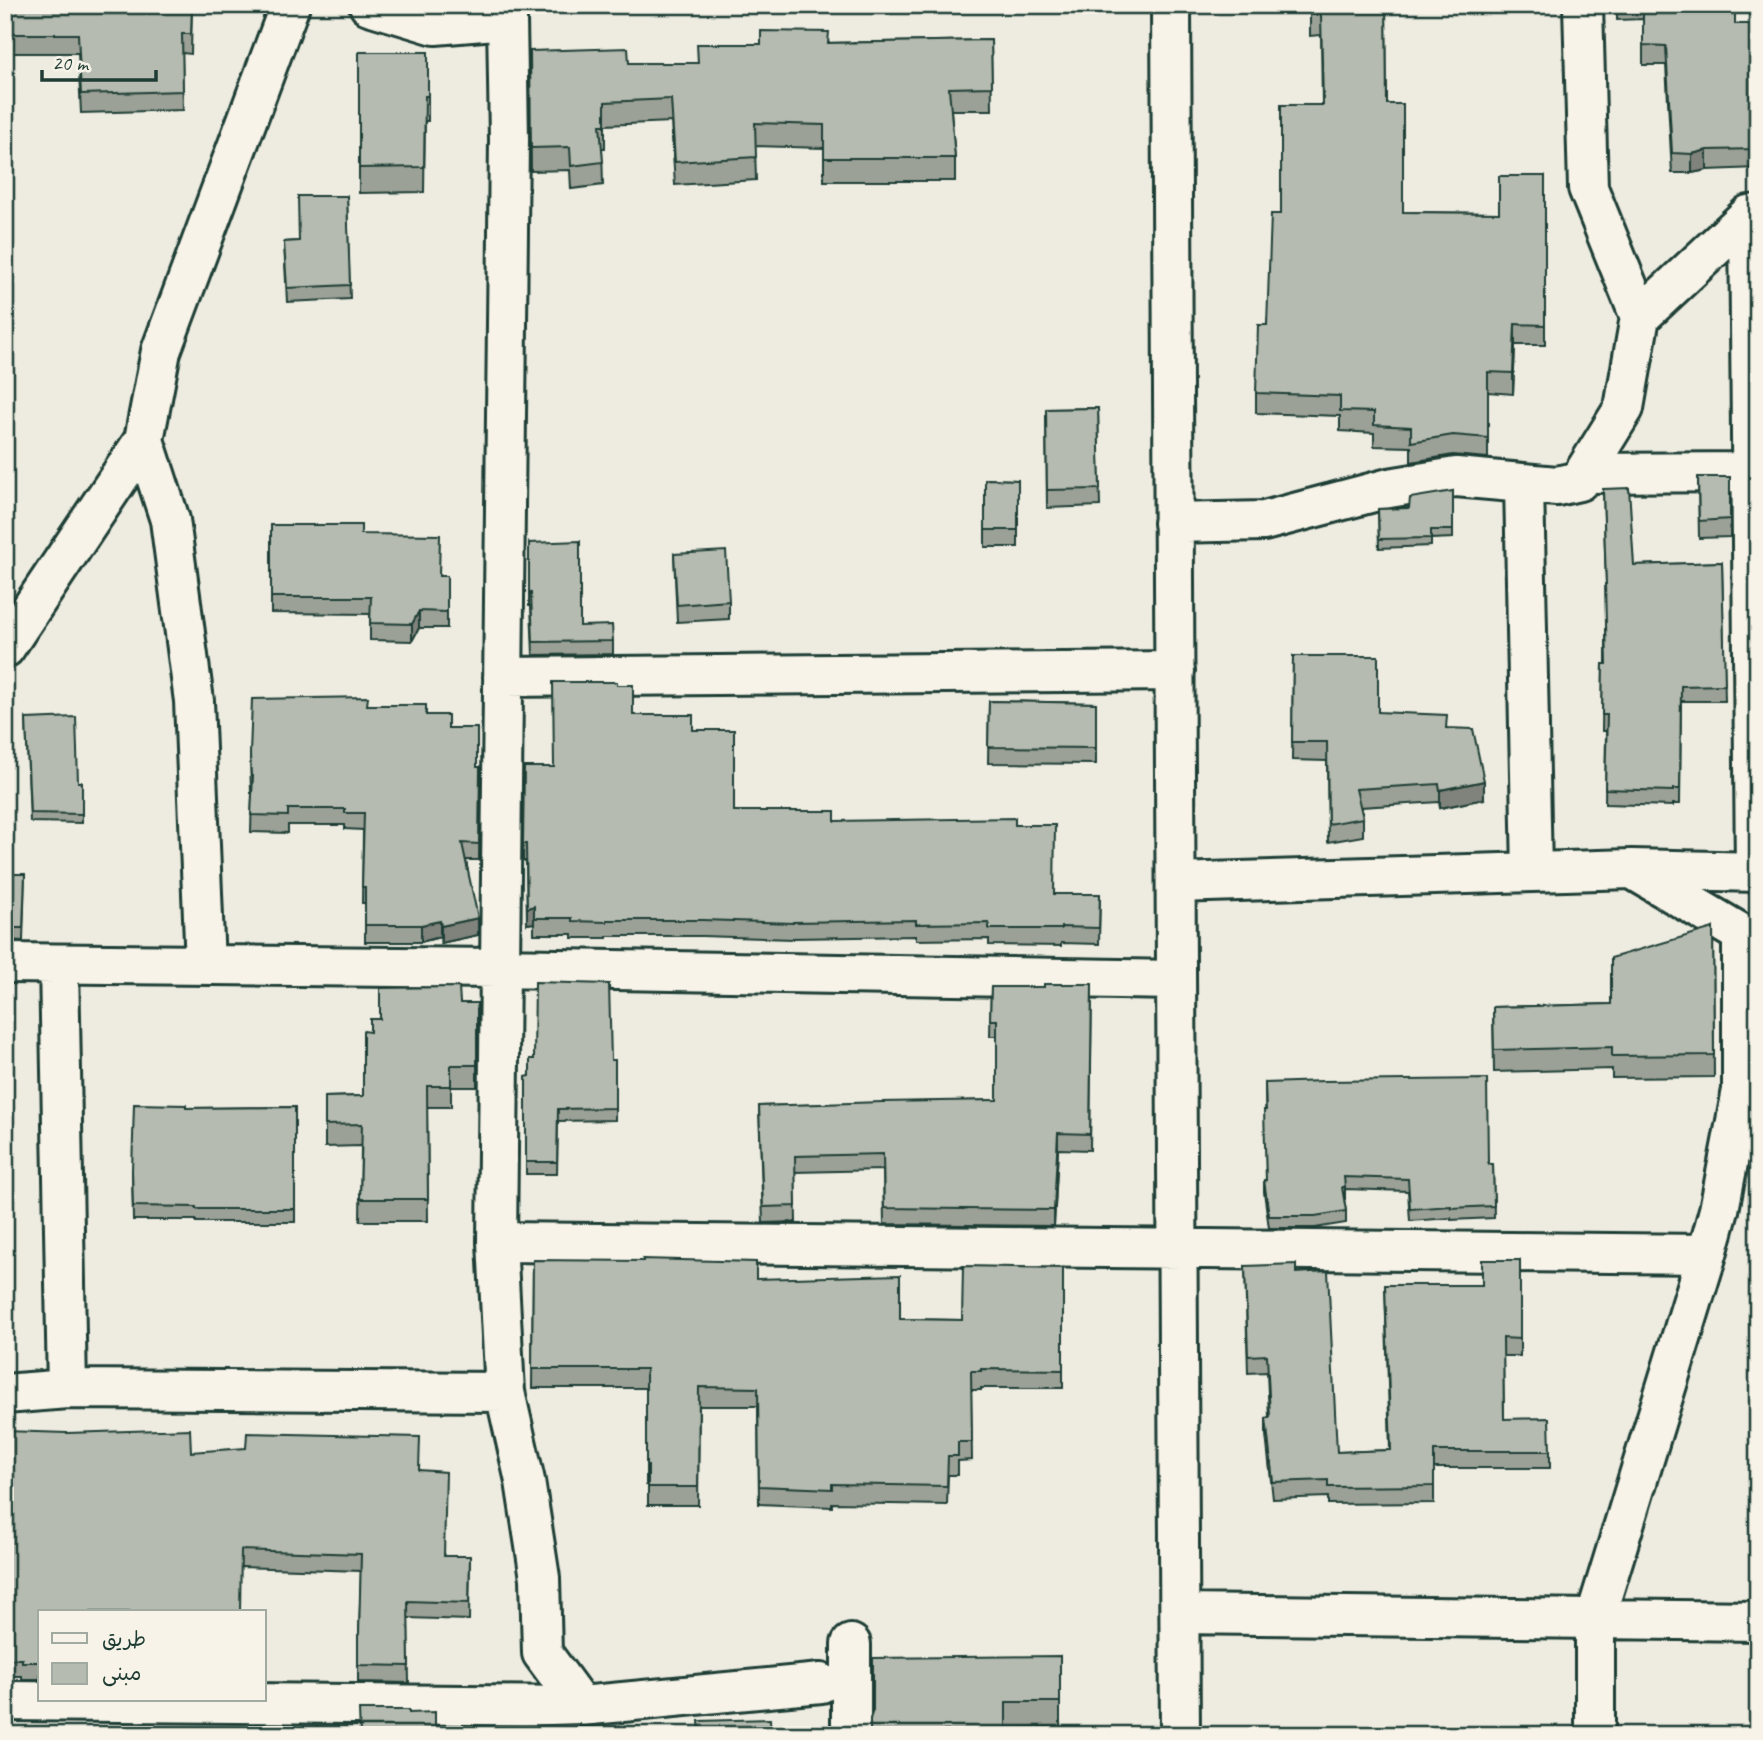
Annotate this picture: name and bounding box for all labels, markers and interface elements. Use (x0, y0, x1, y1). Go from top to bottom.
scale bar (42, 38, 156, 82)
text: 20 m (52, 50, 90, 76)
legend (38, 1610, 266, 1702)
text: طريق (102, 1626, 146, 1652)
text: مبنى (102, 1660, 141, 1687)

